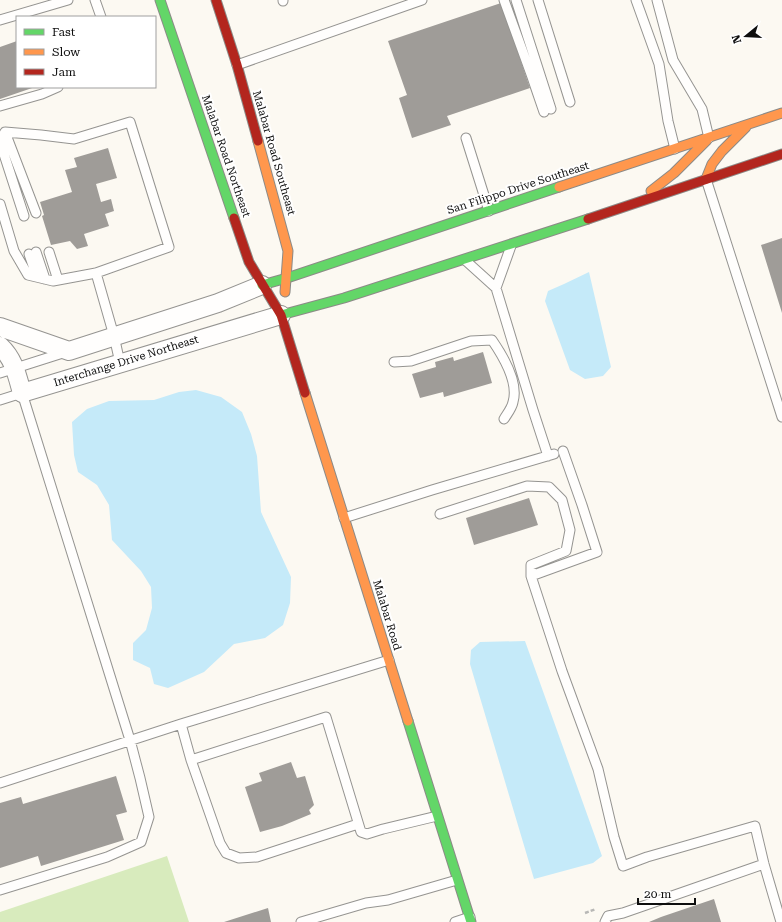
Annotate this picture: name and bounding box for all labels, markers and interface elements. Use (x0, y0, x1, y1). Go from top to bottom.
legend (16, 16, 156, 88)
north arrow (726, 16, 766, 56)
text: Fast (52, 25, 76, 39)
text: N (729, 32, 744, 45)
text: Slow (52, 45, 80, 59)
text: Jam (52, 65, 76, 79)
street label: Malabar Road Southeast (250, 89, 298, 217)
street label: Malabar Road Northeast (199, 93, 253, 219)
street label: San Filippo Drive Southeast (445, 159, 591, 217)
street label: Interchange Drive Northeast (52, 333, 200, 389)
street label: Malabar Road (370, 578, 404, 652)
scale bar (638, 880, 695, 906)
text: 20 m (644, 887, 671, 901)

